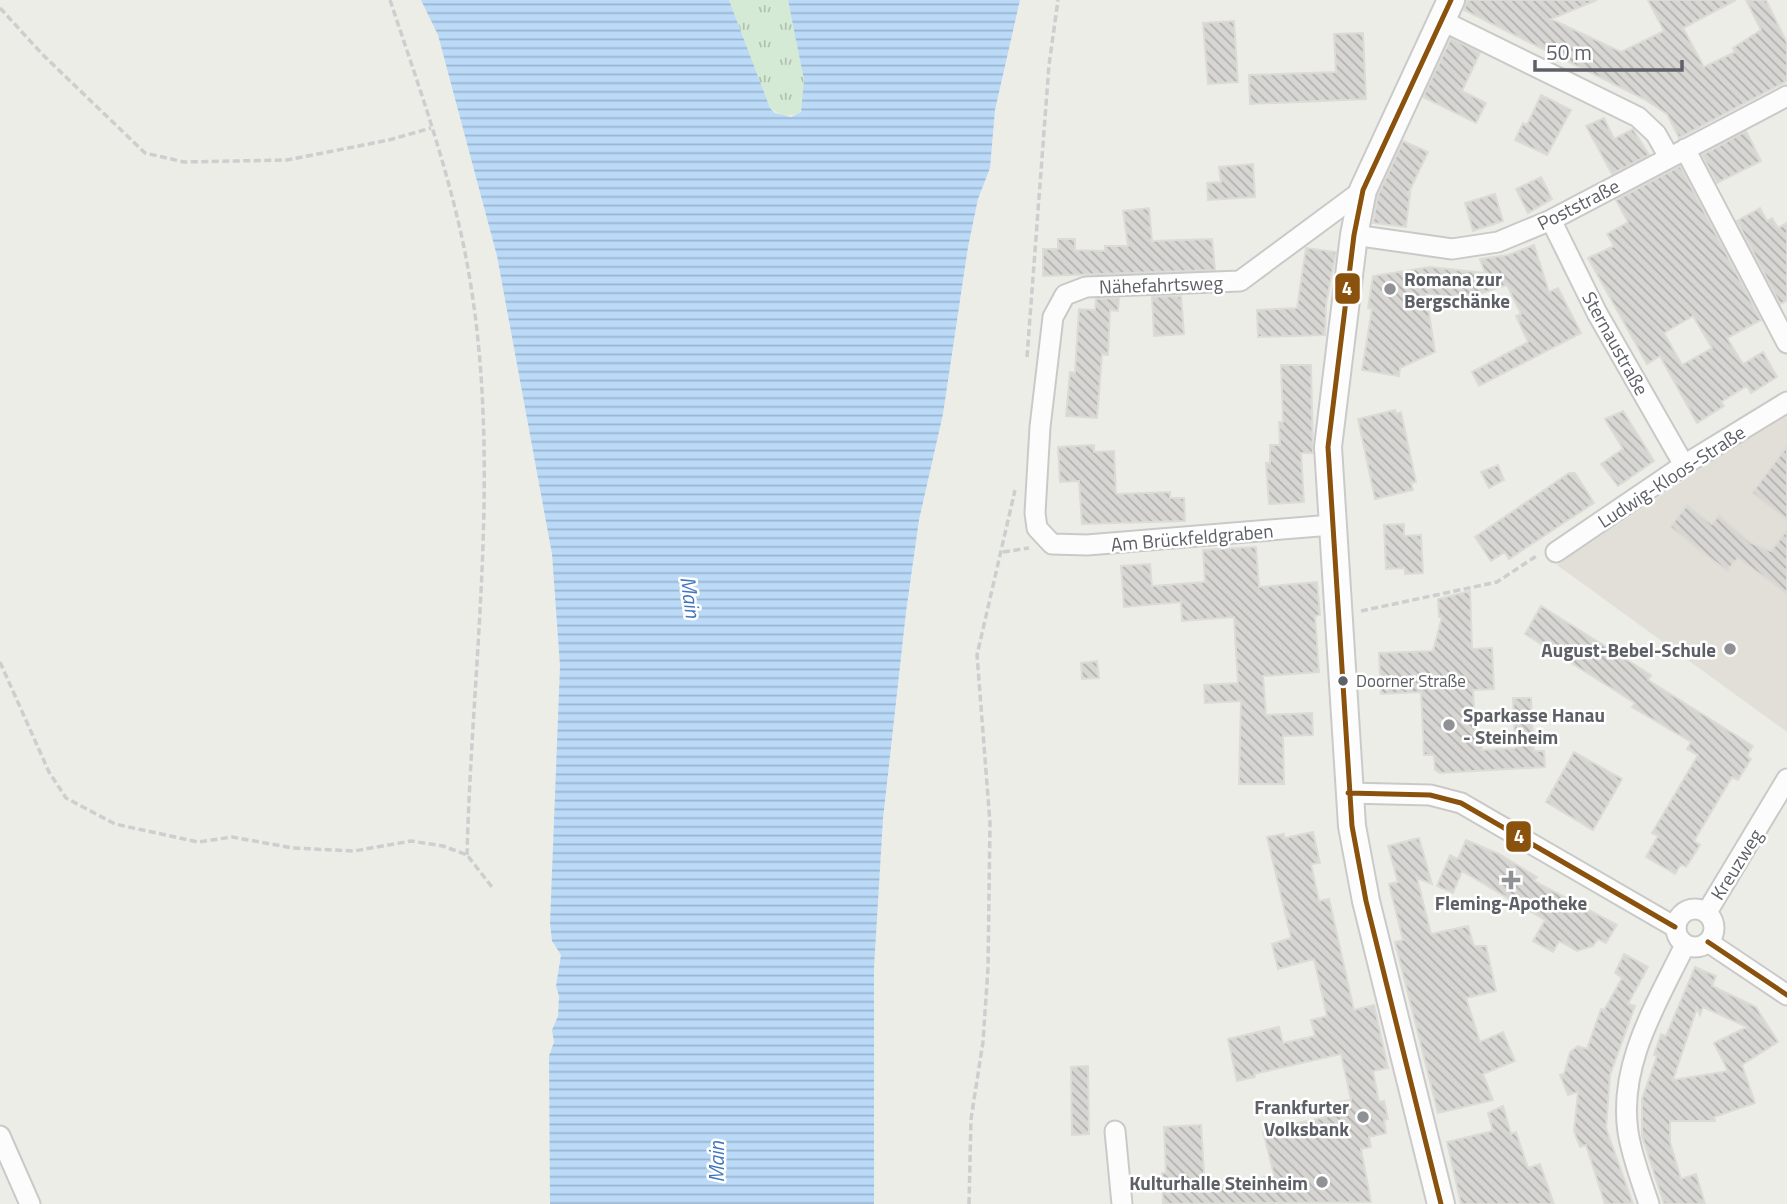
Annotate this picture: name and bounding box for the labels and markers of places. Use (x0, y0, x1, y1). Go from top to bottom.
place label: Romana zur Bergschänke (1404, 264, 1510, 315)
marker: Romana zur Bergschänke (1382, 281, 1398, 297)
place label: August-Bebel-Schule (1541, 635, 1716, 664)
marker: August-Bebel-Schule (1722, 641, 1738, 657)
place label: Doorner Straße (1356, 668, 1466, 694)
marker: Doorner Straße (1336, 674, 1350, 688)
place label: Sparkasse Hanau - Steinheim (1463, 700, 1605, 751)
marker: Sparkasse Hanau - Steinheim (1441, 717, 1457, 733)
marker: Fleming-Apotheke (1503, 872, 1519, 888)
place label: Fleming-Apotheke (1435, 888, 1587, 917)
place label: Frankfurter Volksbank (1254, 1092, 1349, 1143)
marker: Frankfurter Volksbank (1355, 1109, 1371, 1125)
place label: Kulturhalle Steinheim (1129, 1168, 1308, 1197)
marker: Kulturhalle Steinheim (1314, 1174, 1330, 1190)

